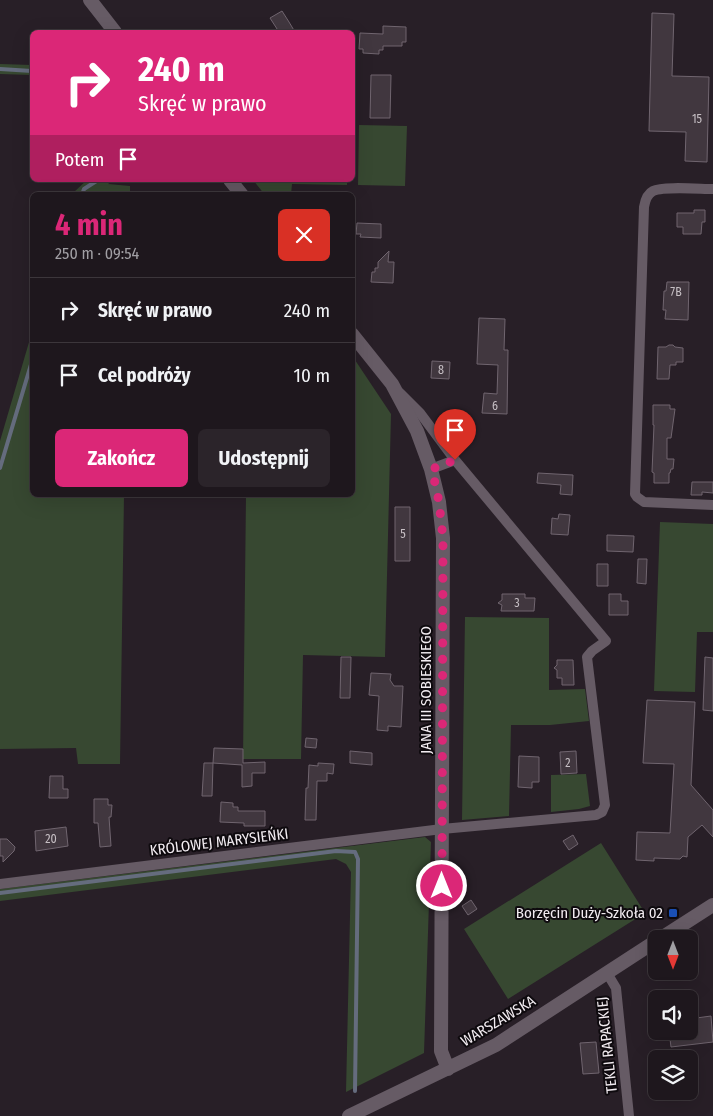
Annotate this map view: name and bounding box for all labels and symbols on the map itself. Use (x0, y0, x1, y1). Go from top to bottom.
house number: 15 (692, 112, 703, 126)
house number: 7B (670, 285, 682, 299)
house number: 8 (438, 363, 444, 377)
house number: 6 (492, 399, 498, 413)
pin (434, 409, 476, 460)
house number: 5 (400, 527, 406, 541)
house number: 3 (514, 596, 520, 610)
street label: JANA III SOBIESKIEGO (417, 626, 435, 754)
house number: 2 (565, 756, 571, 770)
street label: KRÓLOWEJ MARYSIEŃKI (149, 825, 289, 859)
house number: 20 (45, 832, 57, 846)
position arrow (415, 859, 467, 911)
place label: Borzęcin Duży-Szkoła 02 (516, 904, 663, 922)
marker: Borzęcin Duży-Szkoła 02 (667, 907, 679, 919)
north arrow (648, 930, 698, 980)
street label: WARSZAWSKA (457, 992, 539, 1050)
street label: TEKLI RAPACKIEJ (593, 996, 621, 1094)

